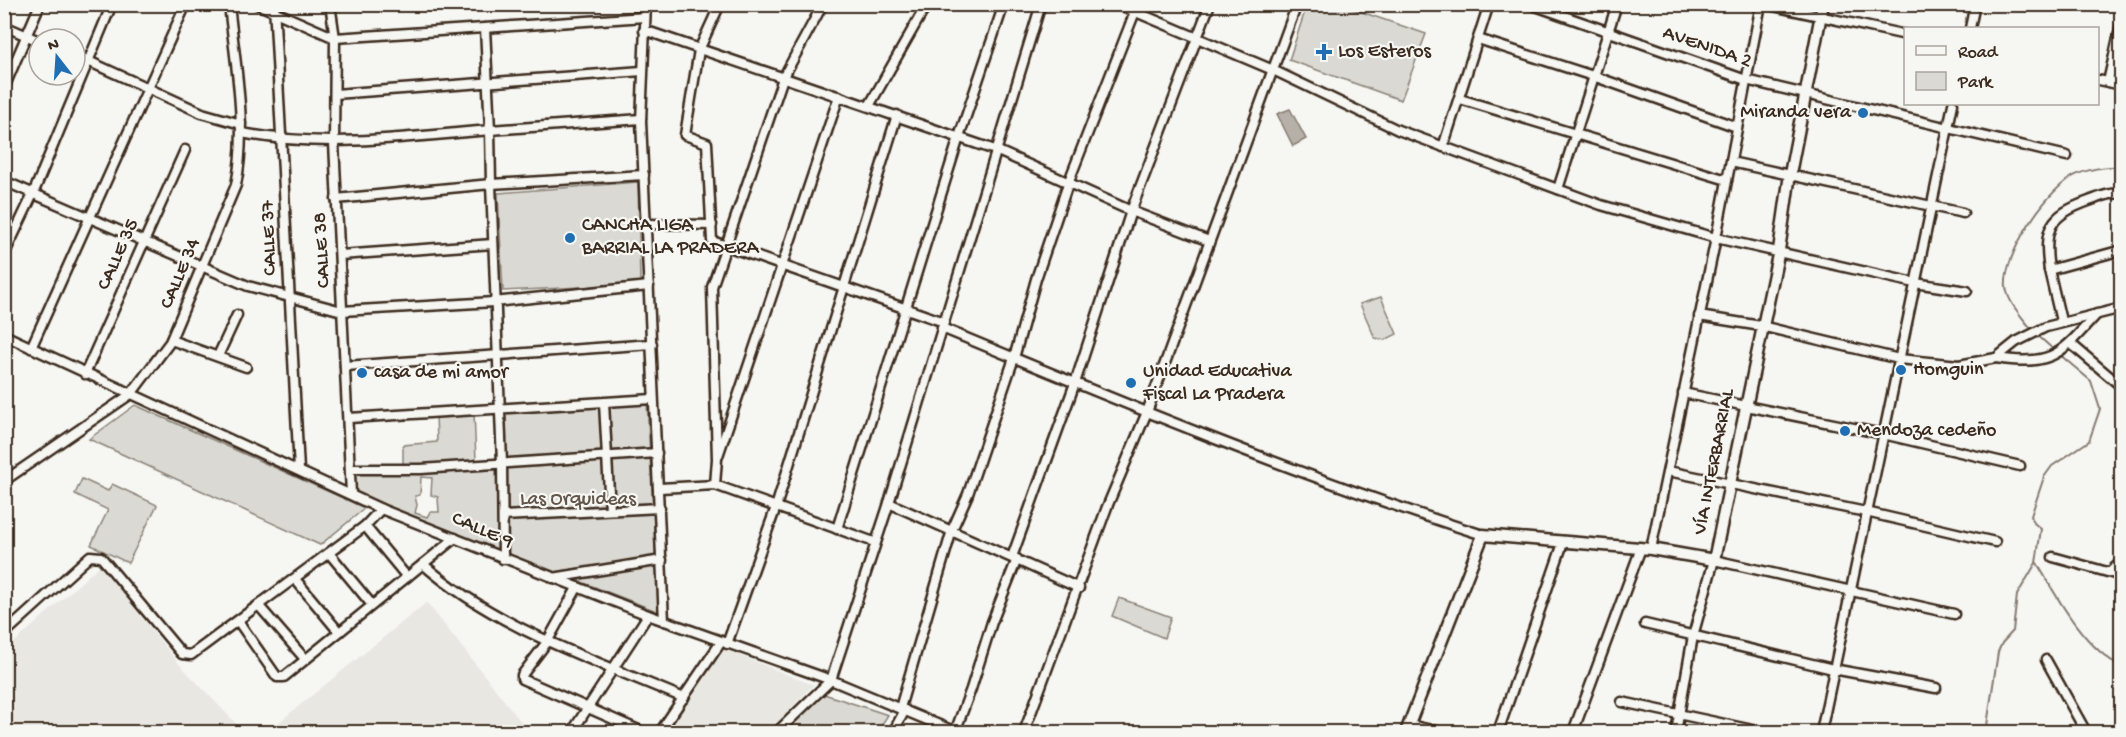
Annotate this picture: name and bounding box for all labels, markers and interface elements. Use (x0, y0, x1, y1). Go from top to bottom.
street label: AVENIDA 2 (1659, 22, 1755, 74)
north arrow (27, 27, 87, 87)
legend (1904, 27, 2099, 105)
text: N (46, 35, 62, 57)
place label: Los Esteros (1338, 41, 1432, 64)
marker: Los Esteros (1315, 43, 1333, 61)
text: Road (1958, 43, 1999, 64)
text: Park (1957, 73, 1994, 94)
place label: Miranda vera (1740, 102, 1852, 125)
marker: Miranda vera (1856, 106, 1870, 120)
street label: CALLE 37 (257, 199, 283, 276)
street label: CALLE 38 (310, 212, 336, 288)
place label: CANCHA LIGA BARRIAL LA PRADERA (581, 215, 760, 261)
street label: CALLE 35 (93, 216, 145, 294)
marker: CANCHA LIGA BARRIAL LA PRADERA (563, 231, 577, 245)
street label: CALLE 34 (156, 235, 206, 313)
place label: Homguin (1913, 359, 1984, 382)
place label: Unidad Educativa Fiscal La Pradera (1142, 361, 1292, 407)
place label: casa de mi amor (374, 362, 510, 385)
marker: Homguin (1894, 363, 1908, 377)
marker: casa de mi amor (355, 366, 369, 380)
marker: Unidad Educativa Fiscal La Pradera (1124, 376, 1138, 390)
street label: VÍA INTERBARRIAL (1688, 386, 1741, 538)
place label: Mendoza cedeño (1857, 420, 1997, 443)
marker: Mendoza cedeño (1838, 424, 1852, 438)
park label: Las Orquideas (520, 489, 637, 512)
street label: CALLE 9 (448, 508, 516, 554)

